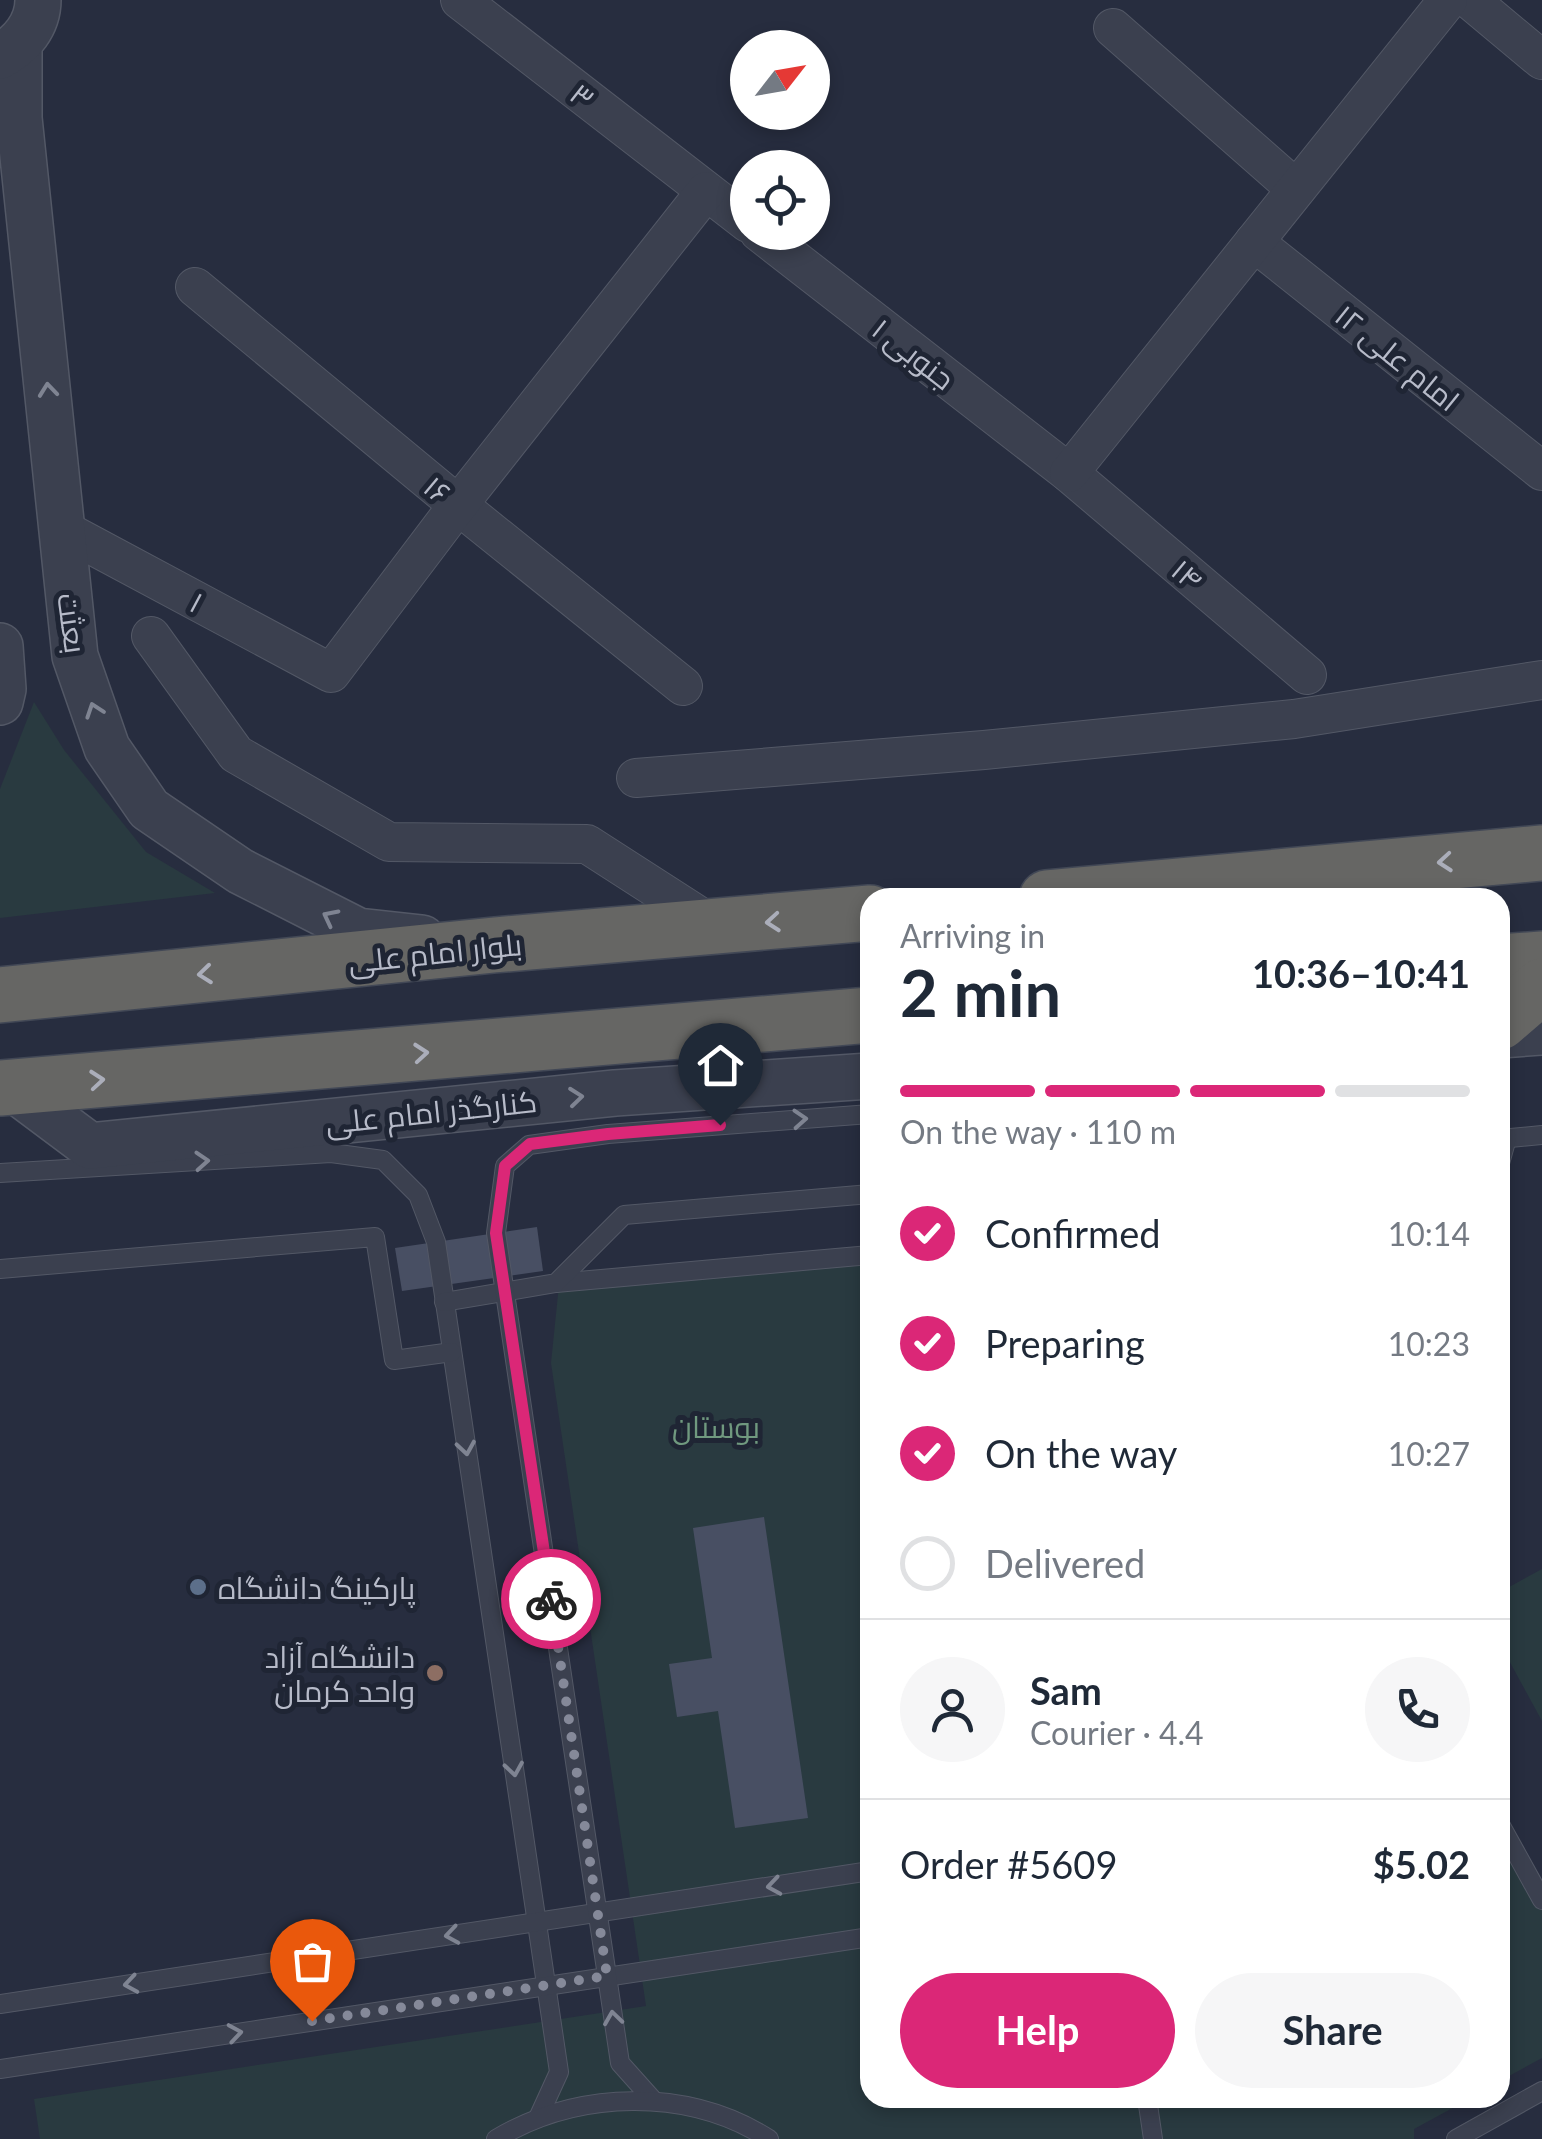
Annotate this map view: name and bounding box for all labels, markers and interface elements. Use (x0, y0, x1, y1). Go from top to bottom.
north arrow (730, 30, 830, 130)
map controls (730, 30, 830, 250)
street label: ۳ (564, 75, 602, 115)
button: locate (730, 150, 830, 250)
street label: امام علی ۱۲ (1326, 296, 1467, 421)
street label: ۱ جنوبی (865, 310, 962, 398)
one-way arrow (37, 382, 59, 398)
street label: ۱۶ (417, 468, 459, 510)
street label: ۱۴ (1165, 551, 1211, 597)
street label: ۱ (184, 583, 210, 619)
street label: بعثت (51, 591, 95, 655)
one-way arrow (86, 703, 106, 720)
one-way arrow (1436, 850, 1452, 872)
one-way arrow (323, 909, 341, 929)
one-way arrow (764, 911, 780, 932)
text: Arriving in (900, 916, 1045, 955)
street label: بلوار امام علی (346, 925, 524, 983)
text: 10:36–10:41 (1252, 950, 1470, 996)
text: 2 min (900, 953, 1061, 1031)
one-way arrow (197, 963, 213, 985)
pin (678, 1023, 763, 1126)
icon: home (693, 1038, 748, 1093)
one-way arrow (413, 1042, 429, 1064)
one-way arrow (90, 1069, 106, 1091)
street label: کنارگذر امام علی (324, 1082, 539, 1144)
one-way arrow (569, 1086, 585, 1108)
one-way arrow (792, 1109, 808, 1130)
text: On the way · 110 m (900, 1112, 1176, 1151)
one-way arrow (195, 1151, 211, 1173)
icon: check (900, 1206, 955, 1261)
text: Confirmed (985, 1210, 1161, 1256)
text: 10:14 (1388, 1214, 1470, 1253)
icon: check (900, 1316, 955, 1371)
text: Preparing (985, 1320, 1145, 1366)
text: 10:23 (1388, 1324, 1470, 1363)
park label: بوستان (672, 1408, 760, 1445)
icon: check (900, 1426, 955, 1481)
text: On the way (985, 1430, 1177, 1476)
text: 10:27 (1388, 1434, 1470, 1473)
one-way arrow (455, 1440, 476, 1456)
text: Delivered (985, 1540, 1145, 1586)
courier (501, 1549, 601, 1649)
place label: پارکینگ دانشگاه (218, 1569, 415, 1608)
icon: bike (524, 1572, 579, 1627)
marker: پارکینگ دانشگاه (187, 1576, 209, 1598)
place label: دانشگاه آزاد واحد کرمان (265, 1638, 415, 1709)
button: person (900, 1657, 1005, 1762)
button: phone (1365, 1657, 1470, 1762)
marker: دانشگاه آزاد واحد کرمان (424, 1662, 446, 1684)
text: Sam (1030, 1667, 1102, 1713)
text: Courier · 4.4 (1030, 1713, 1204, 1752)
one-way arrow (503, 1761, 524, 1778)
text: Order #5609 (900, 1841, 1117, 1887)
text: $5.02 (1373, 1841, 1470, 1887)
one-way arrow (765, 1875, 782, 1896)
pin (270, 1919, 355, 2022)
one-way arrow (444, 1923, 461, 1944)
icon: bag (285, 1934, 340, 1989)
one-way arrow (123, 1972, 139, 1993)
button: Help (900, 1973, 1175, 2088)
button: Share (1195, 1973, 1470, 2088)
one-way arrow (603, 2009, 624, 2026)
one-way arrow (227, 2023, 243, 2044)

